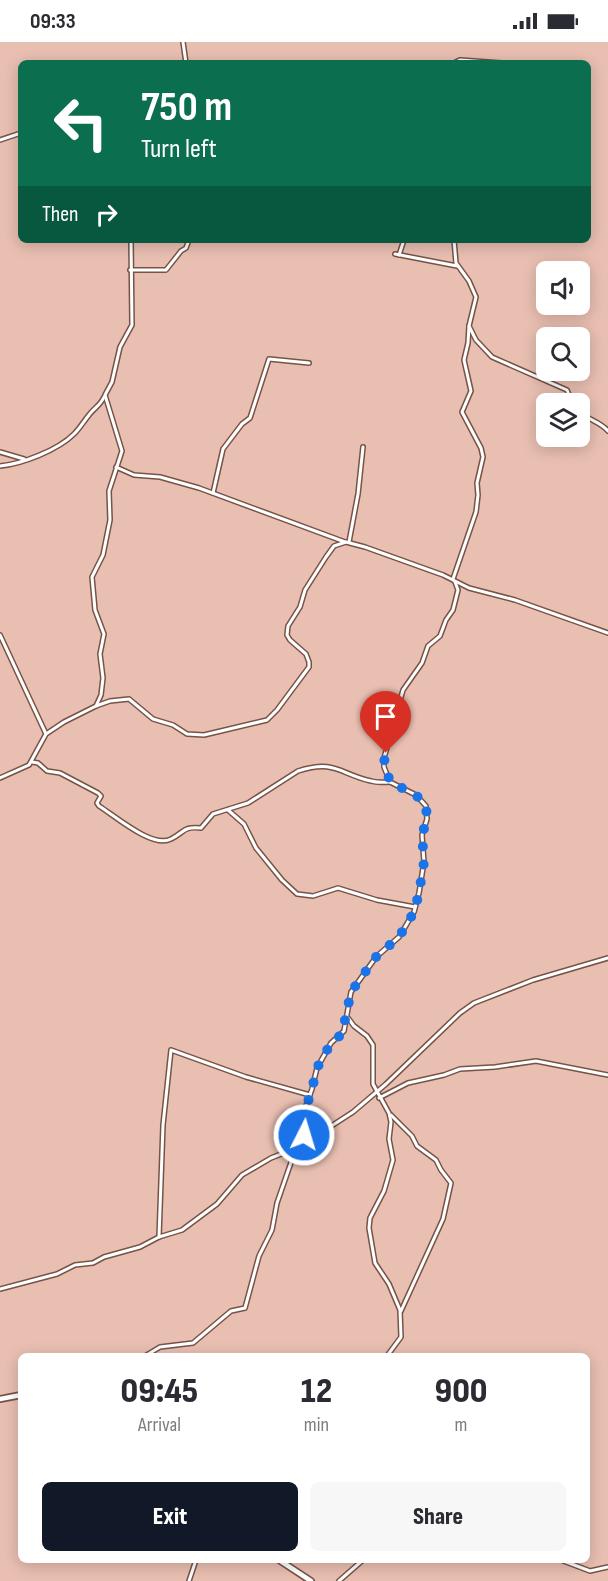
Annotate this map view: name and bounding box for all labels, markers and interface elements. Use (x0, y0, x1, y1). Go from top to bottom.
text: 09:33 (30, 8, 76, 35)
text: 750 m (141, 82, 232, 133)
icon: left (42, 84, 120, 162)
text: Turn left (141, 133, 217, 165)
icon: right (90, 198, 123, 231)
text: Then (42, 201, 78, 228)
map controls (536, 261, 590, 447)
button: sound (536, 261, 590, 315)
button: search (536, 327, 590, 381)
button: layers (536, 393, 590, 447)
pin (360, 691, 411, 753)
icon: arrive (369, 700, 402, 733)
position arrow (272, 1103, 336, 1167)
text: 09:45 (121, 1370, 198, 1413)
text: 12 (301, 1370, 332, 1413)
text: 900 (435, 1370, 487, 1413)
text: Arrival (138, 1413, 181, 1437)
text: min (304, 1413, 329, 1437)
text: m (455, 1413, 467, 1437)
button: Exit (42, 1482, 298, 1551)
button: Share (310, 1482, 566, 1551)

